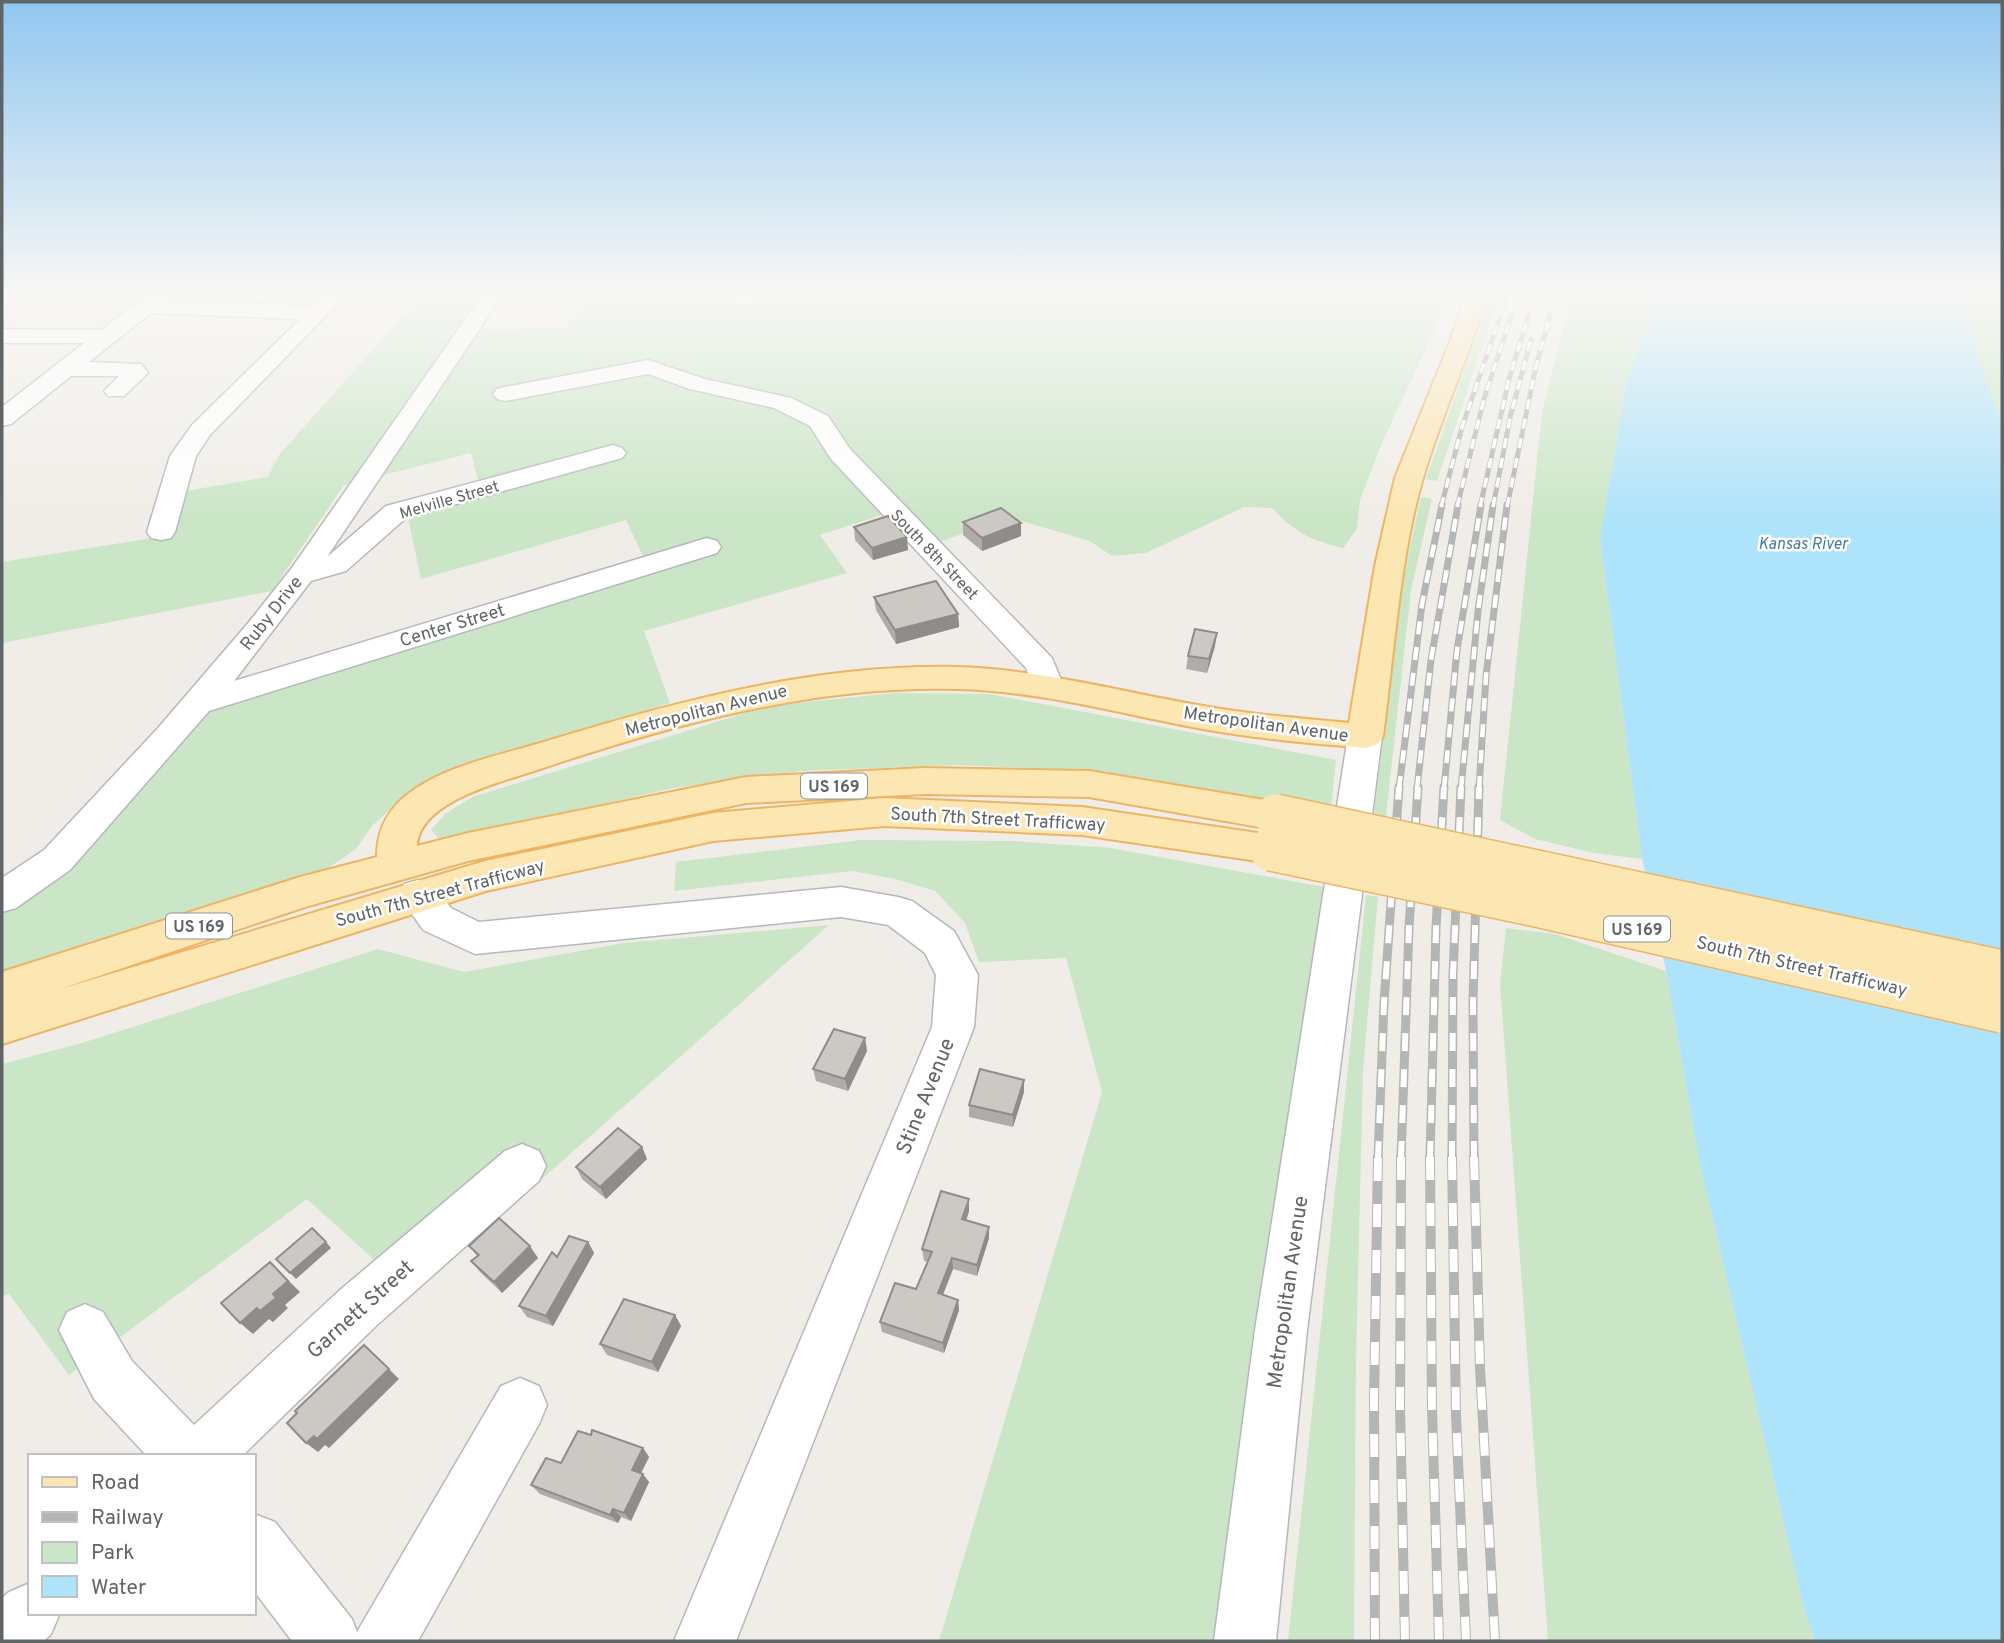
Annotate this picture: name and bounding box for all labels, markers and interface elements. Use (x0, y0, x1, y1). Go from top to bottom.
street label: Melville Street (397, 477, 502, 525)
street label: South 8th Street (885, 506, 982, 605)
water label: Kansas River (1758, 535, 1850, 555)
street label: Ruby Drive (236, 572, 308, 656)
street label: Center Street (397, 600, 508, 653)
street label: Metropolitan Avenue (623, 680, 790, 743)
street label: Metropolitan Avenue (1182, 703, 1350, 748)
road number: US 169 (801, 774, 867, 799)
street label: South 7th Street Trafficway (890, 803, 1106, 838)
street label: South 7th Street Trafficway (333, 855, 548, 933)
road number: US 169 (166, 914, 232, 938)
road number: US 169 (1604, 917, 1670, 942)
street label: South 7th Street Trafficway (1694, 932, 1909, 1003)
street label: Stine Avenue (891, 1034, 962, 1159)
street label: Metropolitan Avenue (1262, 1194, 1315, 1390)
street label: Garnett Street (302, 1255, 420, 1365)
legend (28, 1454, 256, 1615)
text: Road (91, 1470, 140, 1497)
text: Railway (91, 1505, 164, 1532)
text: Park (91, 1540, 134, 1567)
text: Water (91, 1575, 146, 1602)

